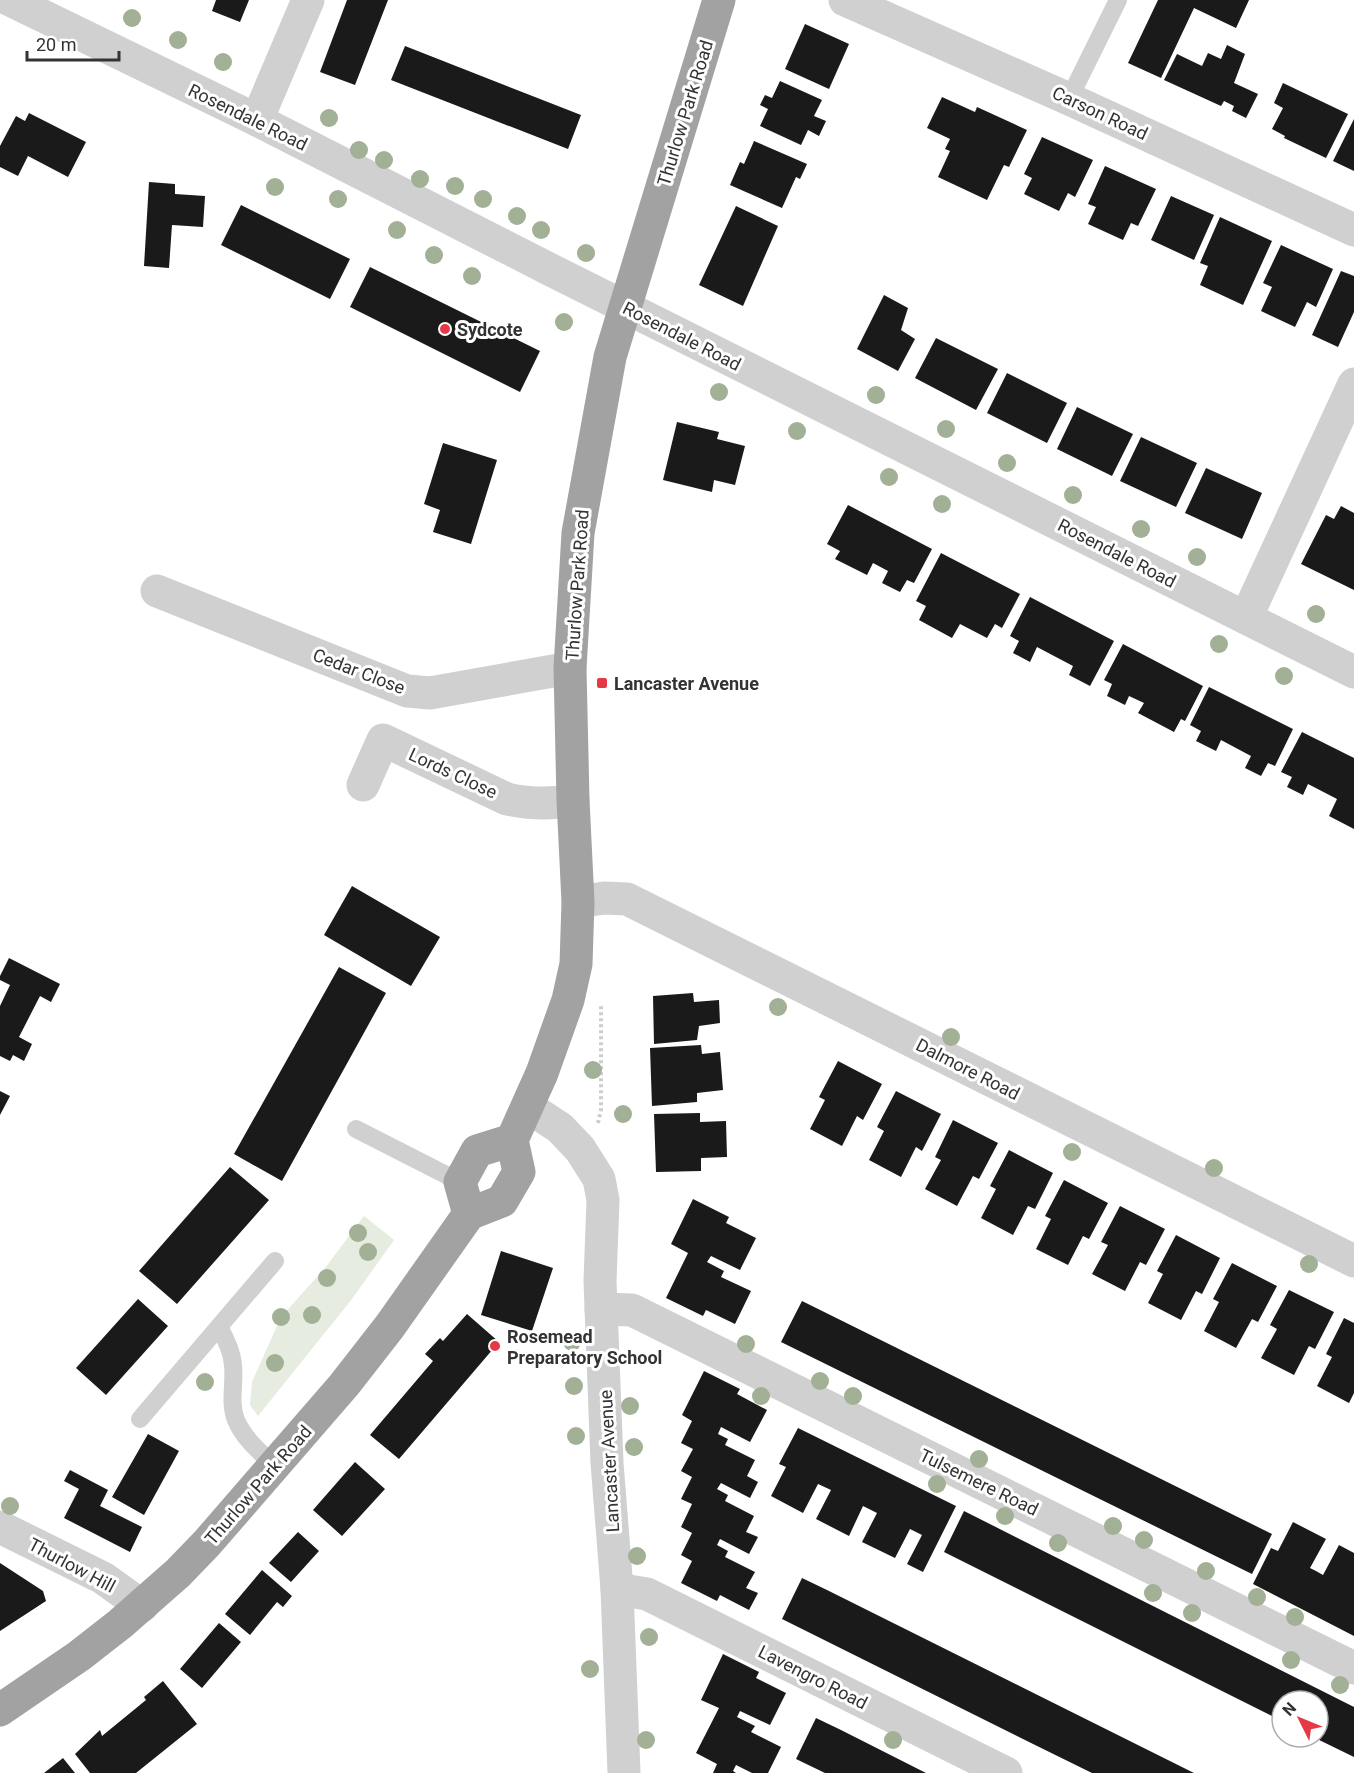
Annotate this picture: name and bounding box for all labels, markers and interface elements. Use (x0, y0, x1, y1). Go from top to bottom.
scale bar (27, 24, 118, 62)
text: 20 m (36, 34, 76, 55)
street label: Thurlow Park Road (653, 38, 717, 188)
street label: Rosendale Road (185, 79, 311, 155)
street label: Carson Road (1049, 82, 1151, 144)
street label: Rosendale Road (619, 297, 745, 375)
place label: Sydcote (457, 319, 523, 340)
marker: Sydcote (438, 322, 452, 336)
street label: Thurlow Park Road (561, 509, 593, 661)
street label: Rosendale Road (1054, 514, 1180, 592)
street label: Cedar Close (310, 644, 408, 698)
place label: Lancaster Avenue (614, 673, 759, 694)
marker: Lancaster Avenue (595, 676, 609, 690)
street label: Lords Close (406, 743, 500, 803)
street label: Dalmore Road (913, 1034, 1023, 1104)
place label: Rosemead Preparatory School (507, 1326, 662, 1368)
marker: Rosemead Preparatory School (488, 1339, 502, 1353)
street label: Lancaster Avenue (595, 1389, 623, 1533)
street label: Thurlow Park Road (200, 1421, 316, 1549)
street label: Tulsemere Road (916, 1444, 1042, 1520)
street label: Thurlow Hill (25, 1533, 119, 1597)
street label: Lavengro Road (755, 1641, 871, 1713)
north arrow (1270, 1689, 1330, 1749)
text: N (1279, 1699, 1300, 1720)

